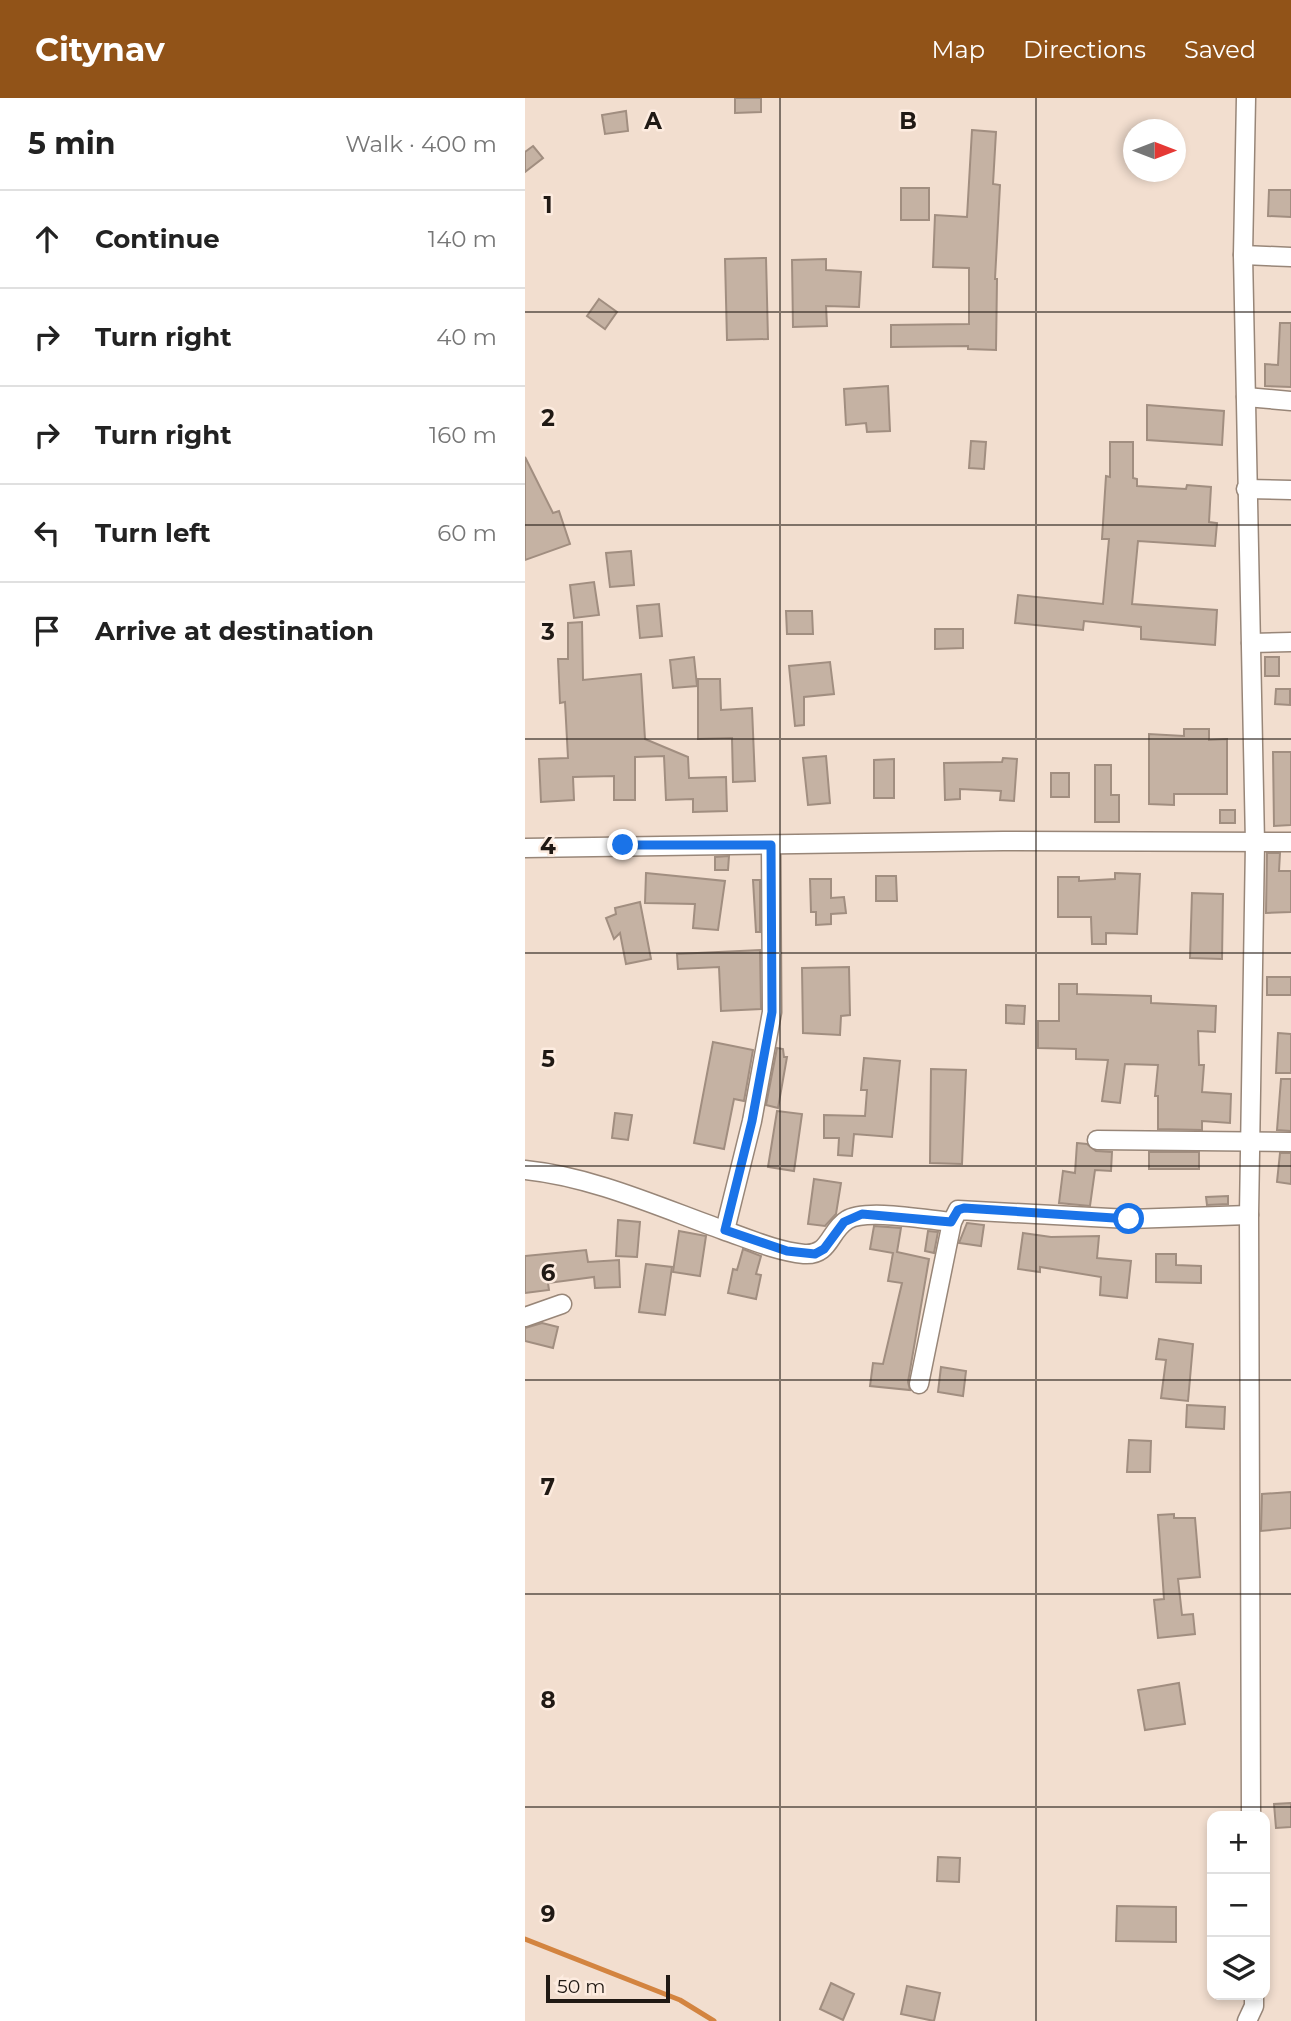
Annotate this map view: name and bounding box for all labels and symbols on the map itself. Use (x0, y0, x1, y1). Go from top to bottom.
text: A (643, 107, 662, 135)
text: B (899, 107, 917, 135)
north arrow (1123, 119, 1186, 182)
text: 1 (543, 191, 553, 219)
text: 2 (541, 404, 555, 432)
text: 3 (540, 618, 555, 646)
route end (607, 829, 638, 860)
text: 4 (540, 832, 556, 860)
text: 5 (541, 1045, 555, 1073)
route start (1113, 1203, 1144, 1234)
text: 6 (541, 1259, 556, 1287)
text: 7 (541, 1473, 555, 1501)
text: 8 (540, 1686, 556, 1714)
text: 9 (541, 1900, 555, 1928)
scale bar (546, 1972, 670, 2004)

